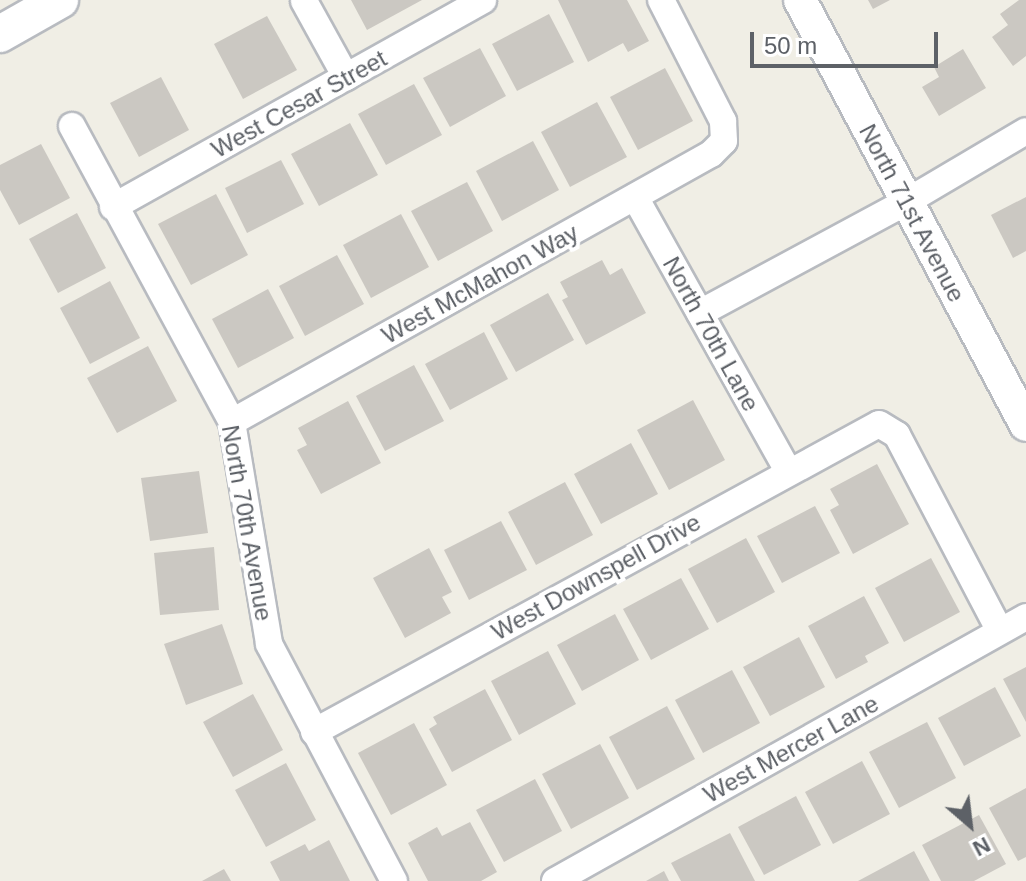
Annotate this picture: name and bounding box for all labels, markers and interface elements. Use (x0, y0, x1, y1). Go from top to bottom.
scale bar (754, 16, 942, 66)
text: 50 m (764, 32, 817, 59)
street label: West Cesar Street (206, 44, 392, 164)
street label: North 71st Avenue (853, 119, 971, 307)
street label: West McMahon Way (377, 218, 583, 350)
street label: North 70th Lane (657, 252, 765, 416)
street label: North 70th Avenue (215, 422, 279, 624)
street label: West Downspell Drive (487, 508, 705, 646)
street label: West Mercer Lane (698, 689, 884, 809)
north arrow (930, 785, 1010, 865)
text: N (969, 832, 994, 861)

